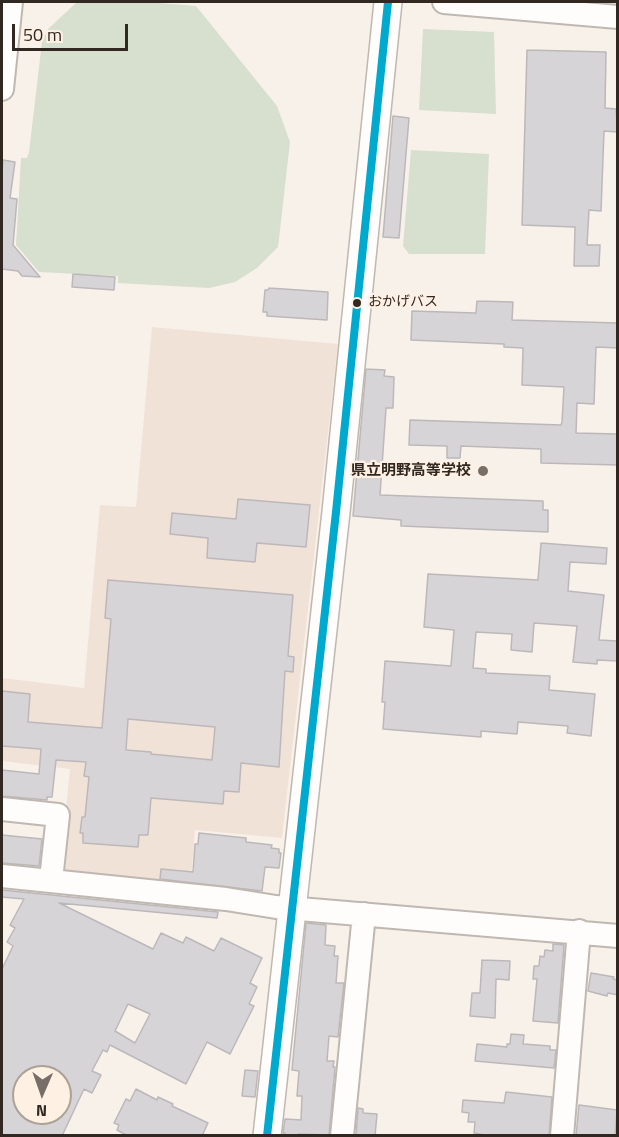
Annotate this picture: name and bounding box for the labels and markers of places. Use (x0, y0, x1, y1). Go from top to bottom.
place label: おかげバス (368, 295, 438, 311)
marker: おかげバス (351, 297, 363, 309)
place label: 県立明野高等学校 (351, 462, 471, 480)
marker: 県立明野高等学校 (476, 464, 490, 478)

